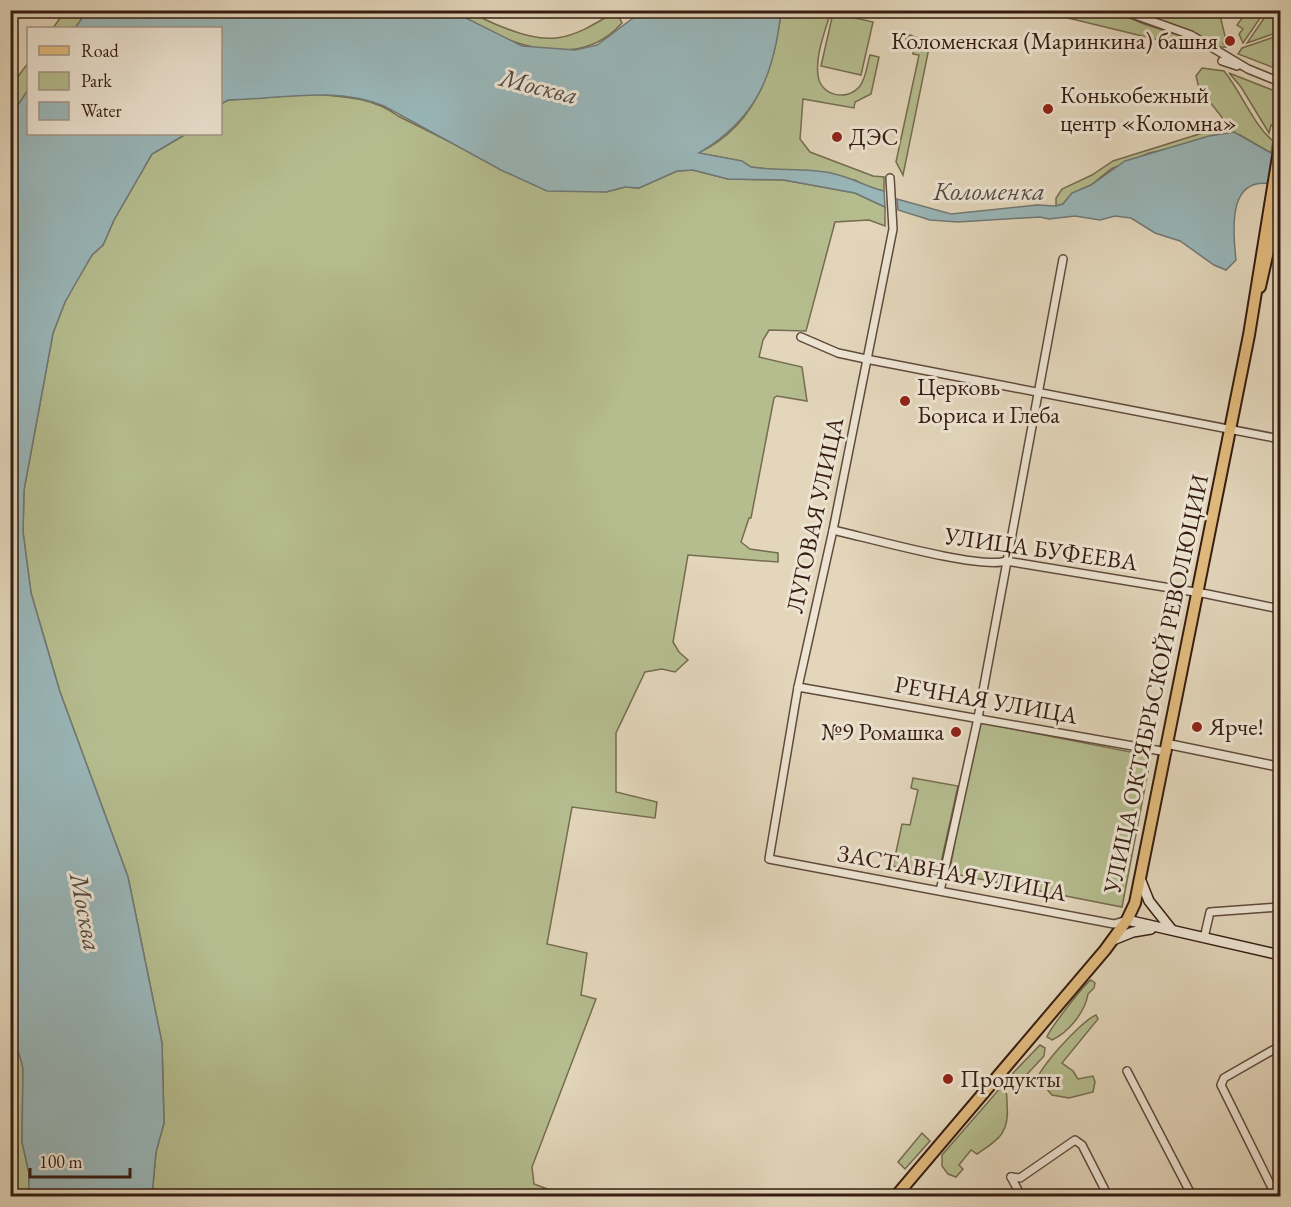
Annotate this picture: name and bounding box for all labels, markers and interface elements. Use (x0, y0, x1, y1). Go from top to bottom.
place label: Коломенская (Маринкина) башня (891, 25, 1218, 56)
legend (27, 27, 222, 135)
marker: Коломенская (Маринкина) башня (1223, 34, 1237, 48)
text: Road (81, 39, 120, 62)
water label: Москва (495, 59, 581, 112)
text: Park (81, 69, 112, 92)
place label: Конькобежный центр «Коломна» (1060, 79, 1237, 138)
text: Water (81, 99, 122, 122)
marker: Конькобежный центр «Коломна» (1041, 102, 1055, 116)
place label: ДЭС (849, 121, 899, 152)
marker: ДЭС (830, 130, 844, 144)
water label: Коломенка (932, 174, 1045, 208)
place label: Церковь Бориса и Глеба (917, 371, 1060, 430)
marker: Церковь Бориса и Глеба (898, 394, 912, 408)
street label: ЛУГОВАЯ УЛИЦА (779, 414, 850, 616)
street label: УЛИЦА ОКТЯБРЬСКОЙ РЕВОЛЮЦИИ (1096, 472, 1215, 897)
street label: УЛИЦА БУФЕЕВА (941, 519, 1140, 577)
street label: РЕЧНАЯ УЛИЦА (892, 668, 1080, 731)
place label: Ярче! (1208, 711, 1264, 742)
place label: №9 Ромашка (821, 716, 944, 747)
marker: Ярче! (1190, 720, 1204, 734)
marker: №9 Ромашка (949, 725, 963, 739)
street label: ЗАСТАВНАЯ УЛИЦА (835, 837, 1069, 908)
water label: Москва (61, 868, 110, 954)
place label: Продукты (960, 1063, 1061, 1094)
marker: Продукты (941, 1072, 955, 1086)
scale bar (30, 1141, 130, 1179)
text: 100 m (39, 1150, 83, 1173)

